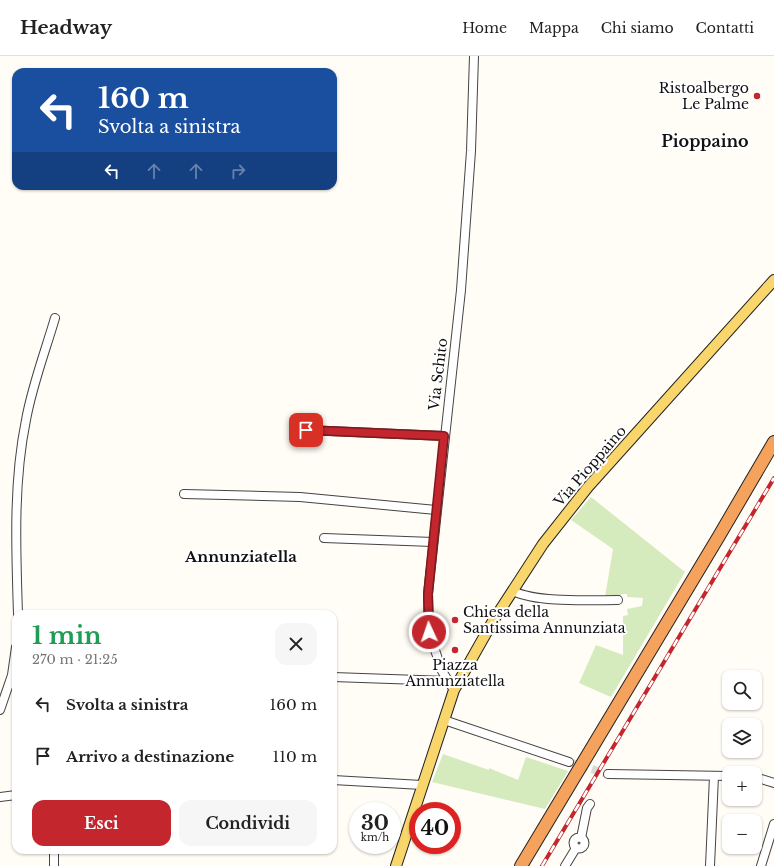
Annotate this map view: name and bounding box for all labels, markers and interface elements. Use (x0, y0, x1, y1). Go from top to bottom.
text: Headway (20, 16, 112, 39)
text: Home (462, 19, 507, 37)
text: Mappa (529, 19, 579, 37)
text: Chi siamo (601, 19, 674, 37)
text: Contatti (696, 19, 754, 37)
place label: Ristoalbergo Le Palme (659, 79, 749, 113)
text: 160 m (98, 81, 189, 116)
icon: left (32, 84, 84, 136)
marker: Ristoalbergo Le Palme (752, 91, 762, 101)
text: Svolta a sinistra (98, 116, 241, 138)
district label: Pioppaino (661, 131, 749, 151)
icon: left (101, 160, 123, 182)
icon: ahead (143, 160, 165, 182)
icon: ahead (185, 160, 207, 182)
icon: right (227, 160, 249, 182)
street label: Via Schito (425, 337, 451, 412)
pin (289, 413, 323, 447)
icon: arrive (295, 419, 317, 441)
street label: Via Pioppaino (549, 422, 630, 511)
district label: Annunziatella (184, 547, 297, 566)
place label: Chiesa della Santissima Annunziata (463, 603, 626, 637)
position arrow (408, 611, 450, 653)
marker: Chiesa della Santissima Annunziata (450, 615, 460, 625)
text: 1 min (32, 621, 102, 650)
button: close (275, 623, 317, 665)
marker: Piazza Annunziatella (450, 645, 460, 655)
text: 270 m · 21:25 (32, 651, 118, 668)
place label: Piazza Annunziatella (404, 656, 505, 690)
map controls (722, 670, 762, 854)
button: search (722, 670, 762, 710)
icon: left (32, 693, 54, 715)
text: Svolta a sinistra (66, 695, 188, 714)
text: 160 m (270, 695, 317, 714)
button: layers (722, 718, 762, 758)
icon: arrive (32, 745, 54, 767)
text: Arrivo a destinazione (66, 747, 234, 766)
text: 110 m (273, 747, 317, 766)
button: + (722, 766, 762, 806)
button: Esci (32, 800, 171, 846)
button: Condividi (179, 800, 317, 846)
speed limit sign: 40 (409, 802, 461, 854)
text: 30 (361, 811, 389, 835)
button: − (722, 814, 762, 854)
text: km/h (361, 831, 389, 844)

